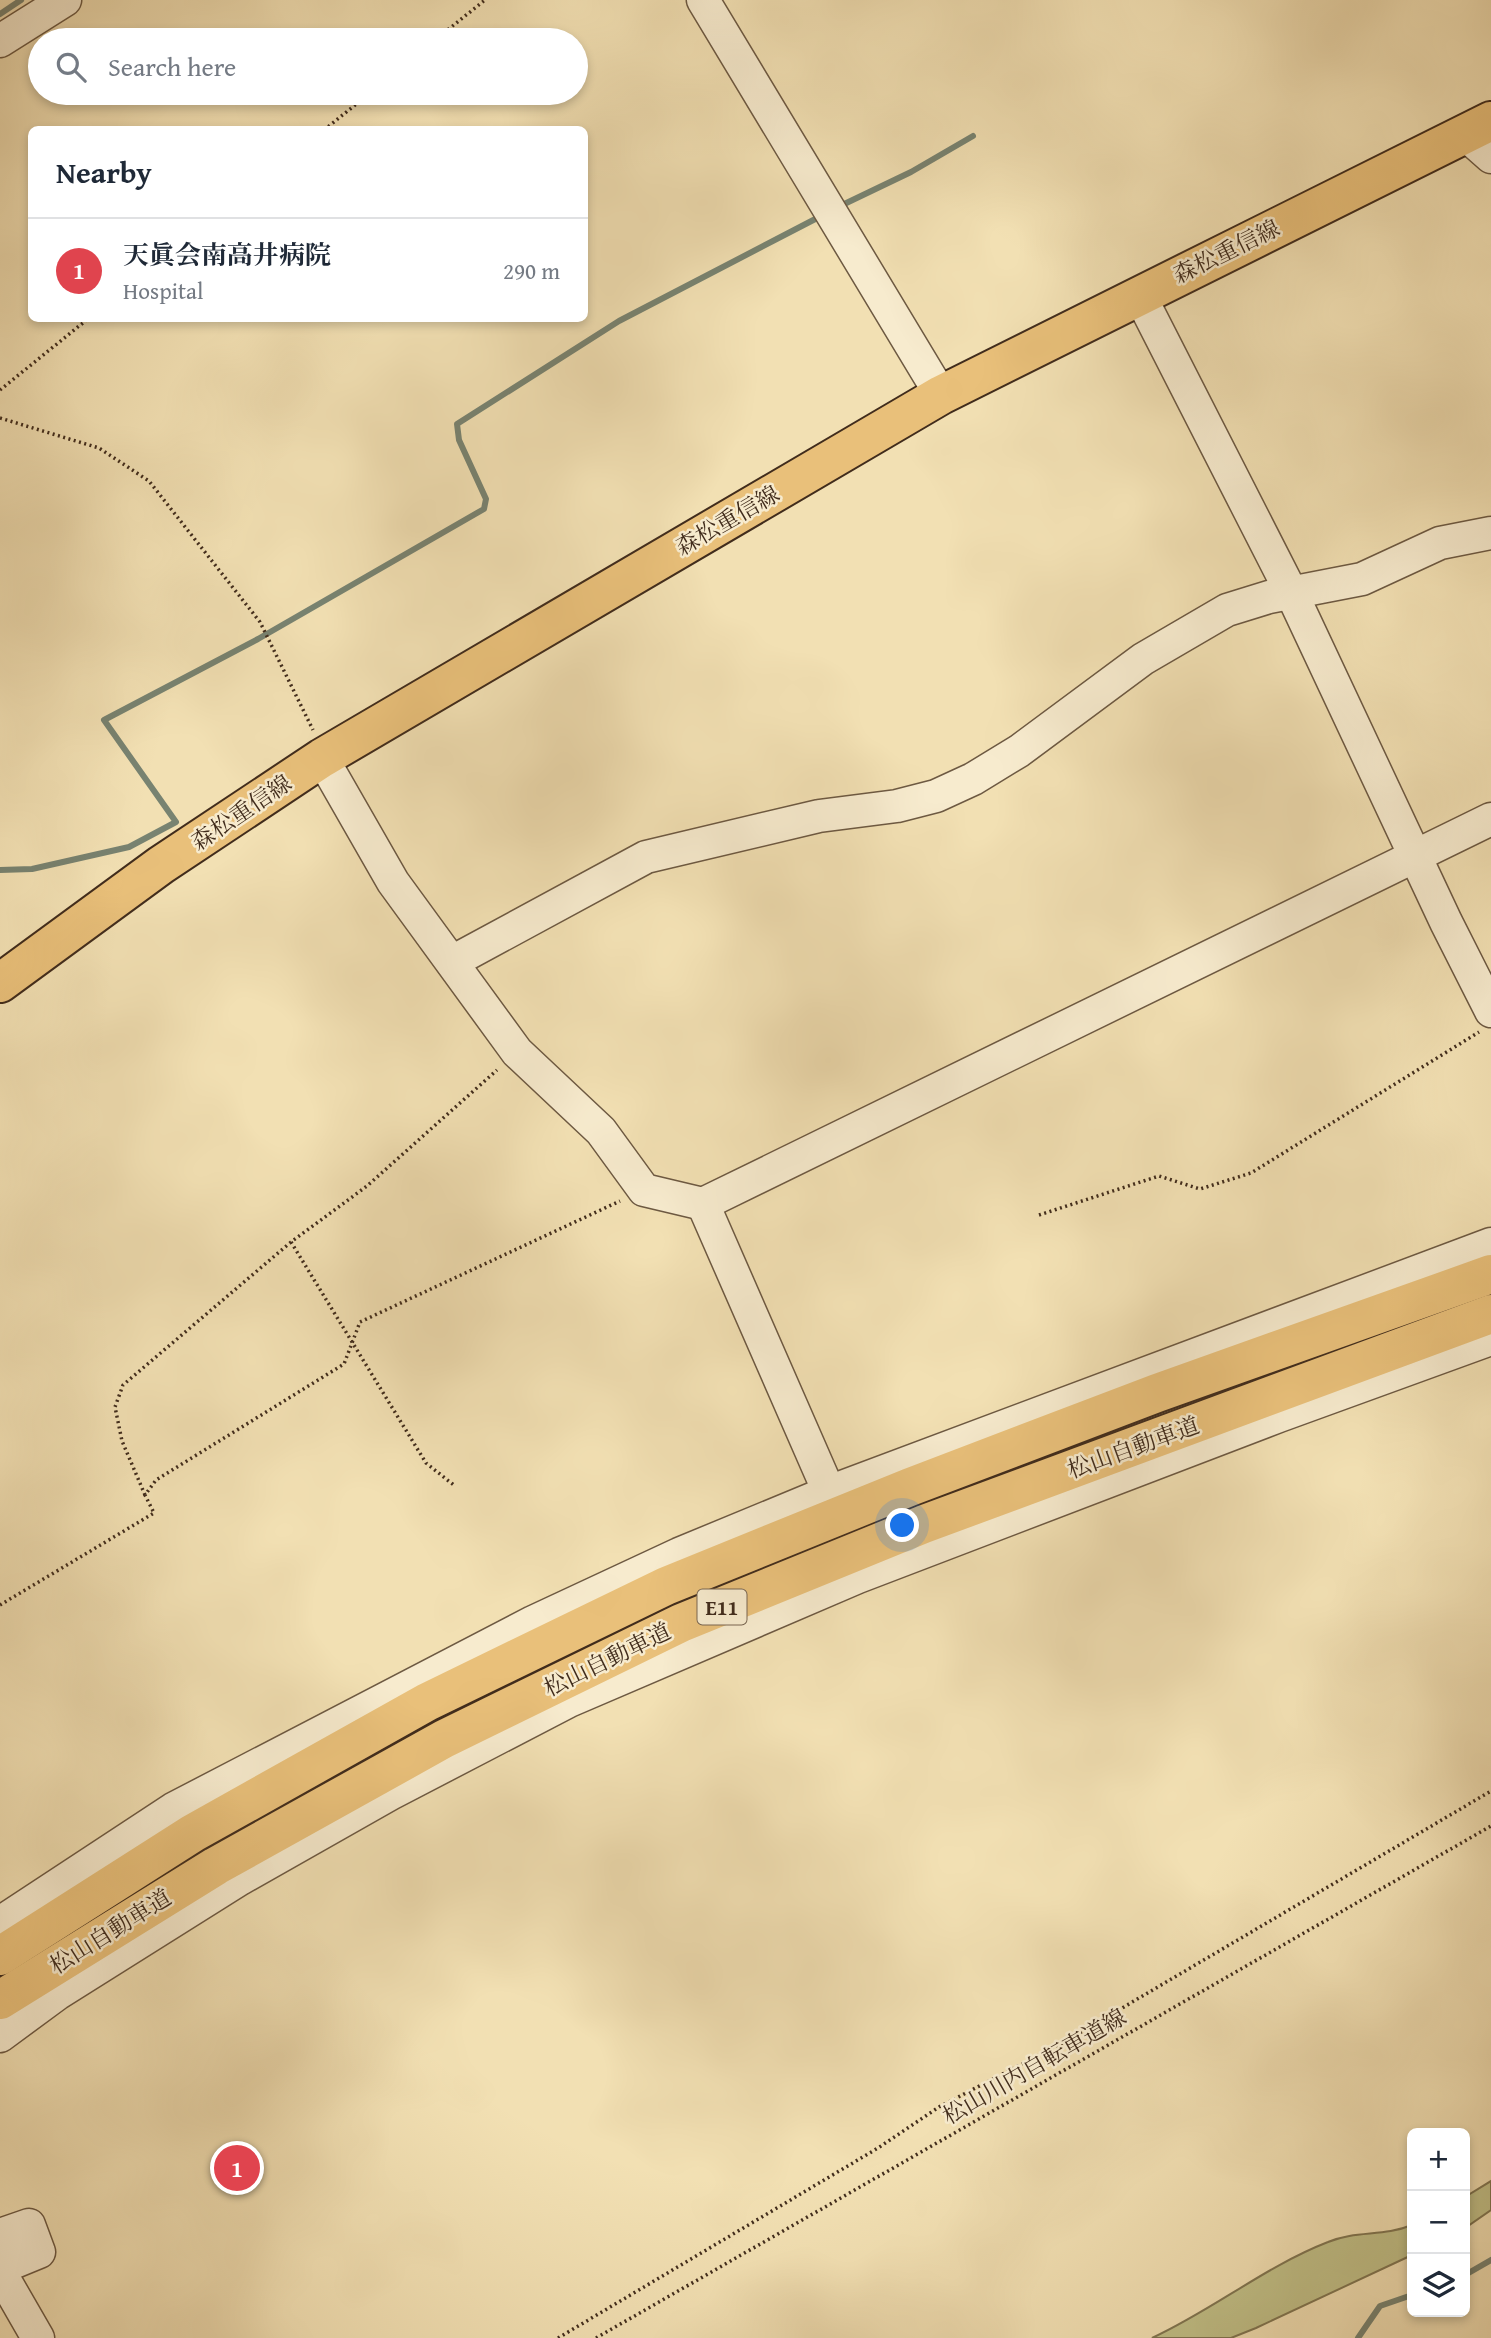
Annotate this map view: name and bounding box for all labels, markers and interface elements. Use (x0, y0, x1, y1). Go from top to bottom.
search box (28, 28, 588, 105)
text: Search here (108, 47, 236, 86)
icon: search (52, 48, 90, 86)
text: Nearby (56, 150, 152, 194)
street label: 森松重信線 (1167, 211, 1285, 291)
text: 天眞会南高井病院 (123, 235, 331, 274)
text: 1 (73, 254, 85, 287)
text: 290 m (503, 254, 560, 287)
text: Hospital (123, 274, 203, 307)
street label: 森松重信線 (669, 477, 785, 563)
street label: 森松重信線 (184, 766, 298, 858)
street label: 松山自動車道 (1063, 1408, 1203, 1486)
your location (885, 1508, 919, 1542)
road number: E11 (698, 1590, 746, 1624)
street label: 松山自動車道 (538, 1614, 676, 1704)
street label: 松山自動車道 (43, 1880, 177, 1982)
street label: 松山川内自転車道線 (936, 2000, 1132, 2132)
map controls (1407, 2128, 1470, 2317)
button: + (1407, 2128, 1470, 2191)
pin: 1 (214, 2142, 260, 2194)
button: − (1407, 2191, 1470, 2254)
button: layers (1407, 2254, 1470, 2317)

